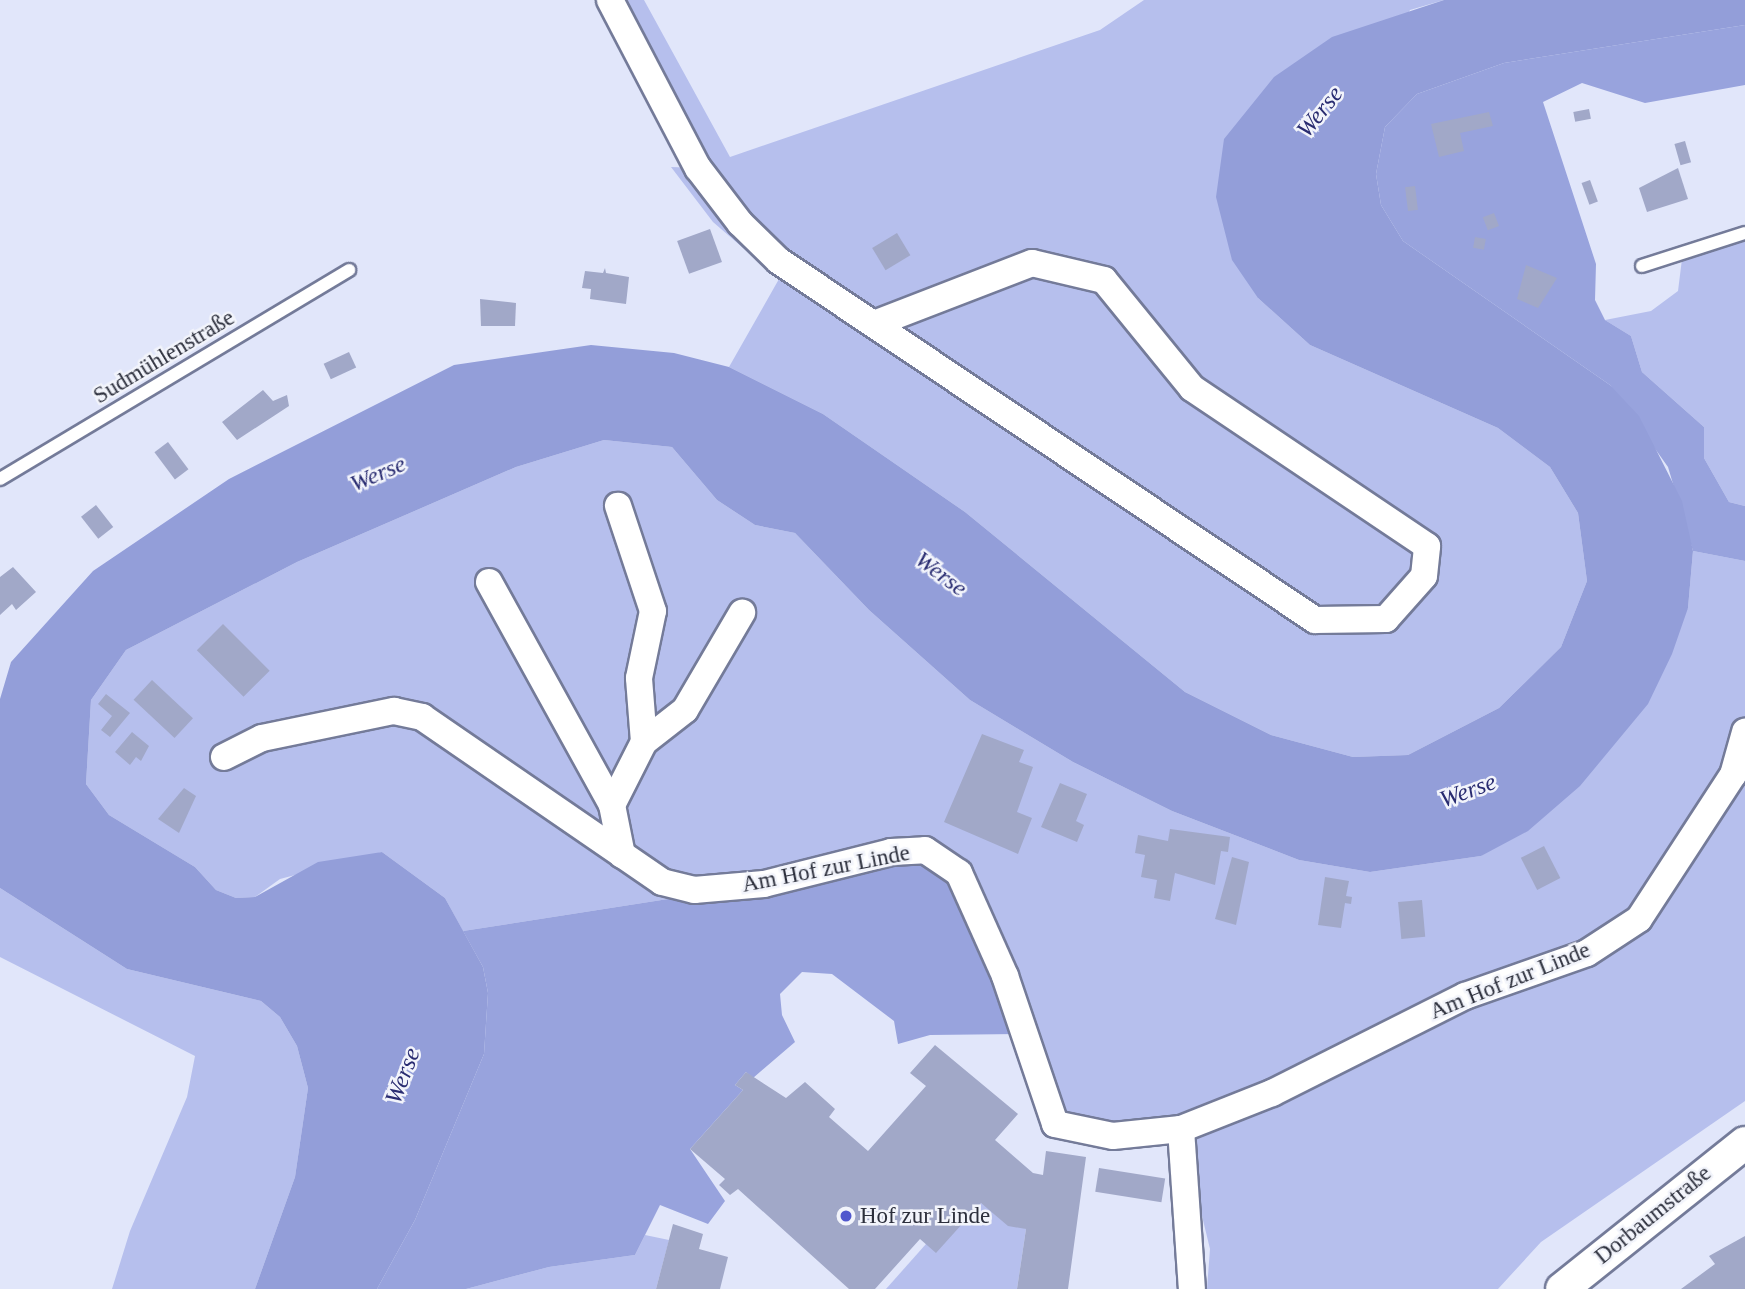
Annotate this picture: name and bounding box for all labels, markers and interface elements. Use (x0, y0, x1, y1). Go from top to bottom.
water label: Werse (1291, 80, 1349, 144)
street label: Sudmühlenstraße (88, 304, 240, 410)
water label: Werse (346, 449, 410, 499)
water label: Werse (909, 545, 973, 603)
water label: Werse (1436, 768, 1500, 814)
street label: Am Hof zur Linde (740, 839, 912, 899)
street label: Am Hof zur Linde (1426, 936, 1594, 1026)
water label: Werse (379, 1044, 427, 1108)
street label: Dorbaumstraße (1589, 1160, 1717, 1270)
place label: Hof zur Linde (860, 1202, 990, 1230)
marker: Hof zur Linde (838, 1208, 854, 1224)

